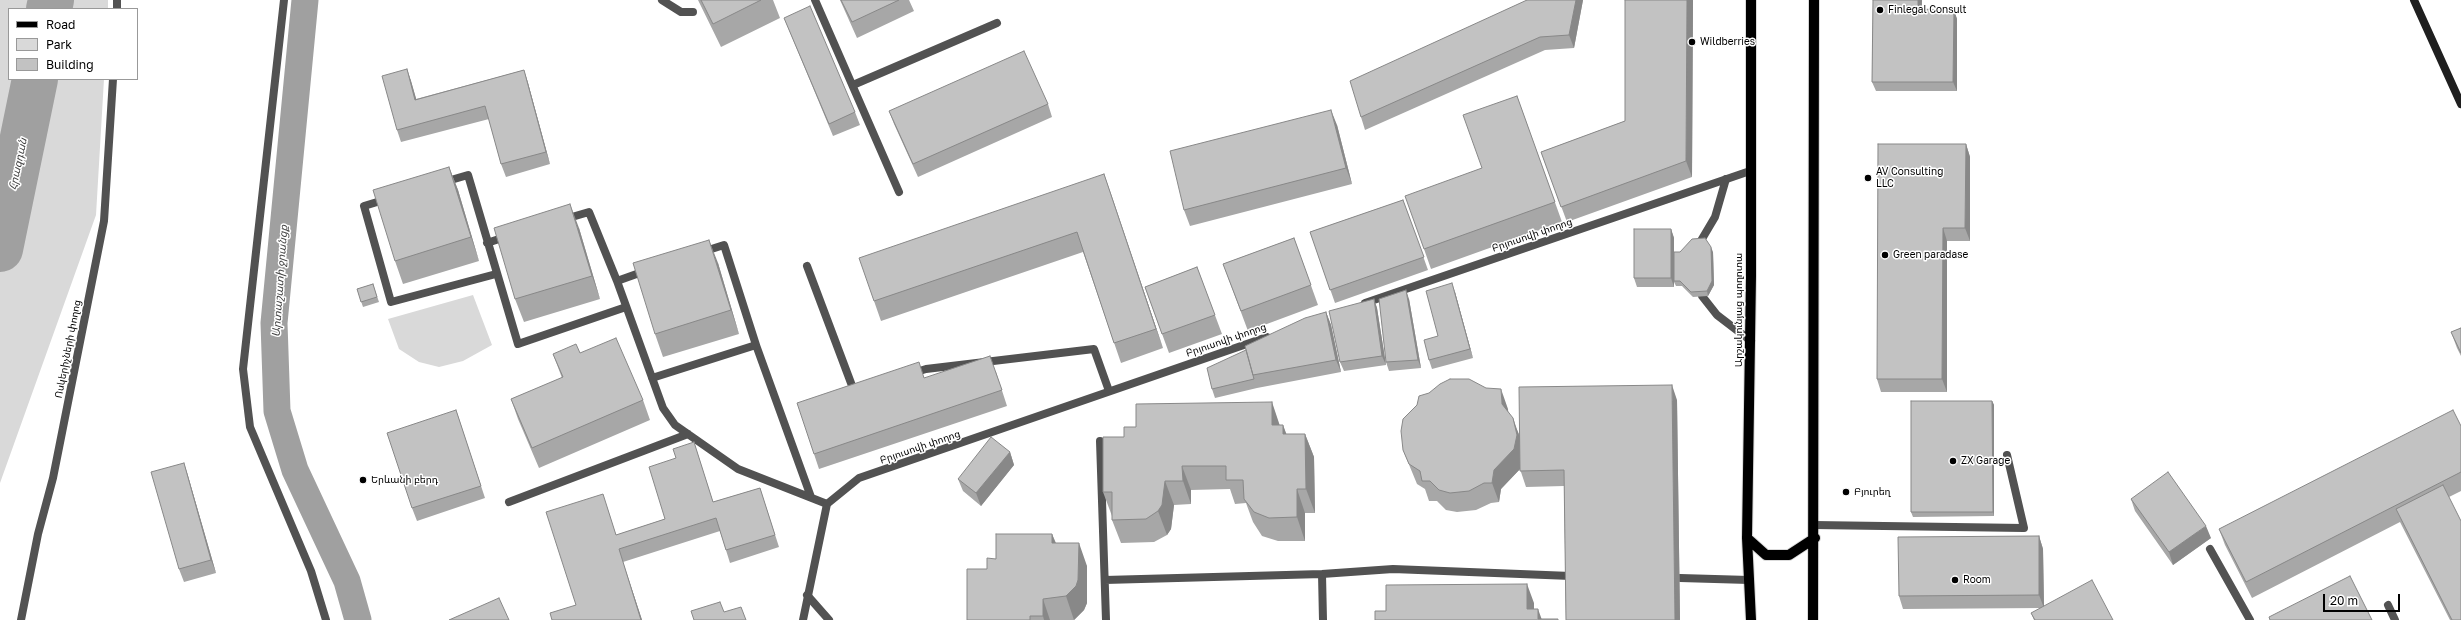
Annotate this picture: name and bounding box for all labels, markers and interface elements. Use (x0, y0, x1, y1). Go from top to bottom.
place label: Finlegal Consult (1888, 4, 1966, 16)
marker: Finlegal Consult (1875, 5, 1885, 15)
legend (8, 8, 138, 80)
text: Road (46, 17, 75, 32)
place label: Wildberries (1700, 36, 1755, 48)
text: Park (46, 37, 72, 52)
marker: Wildberries (1687, 37, 1697, 47)
text: Building (46, 57, 94, 72)
water label: Հրազդան (6, 137, 30, 191)
place label: AV Consulting LLC (1876, 166, 1943, 190)
marker: AV Consulting LLC (1863, 173, 1873, 183)
street label: Բրյուսովի փողոց (1490, 216, 1574, 254)
water label: Արտաշատի ջրանցք (269, 224, 291, 338)
place label: Green paradase (1893, 249, 1968, 261)
marker: Green paradase (1880, 250, 1890, 260)
street label: Արշակունյաց պողոտա (1733, 253, 1745, 367)
street label: Ոսկերիչների փողոց (53, 299, 83, 399)
street label: Բրյուսովի փողոց (1184, 321, 1268, 359)
street label: Բրյուսովի փողոց (878, 428, 962, 466)
place label: ZX Garage (1961, 455, 2010, 467)
marker: ZX Garage (1948, 456, 1958, 466)
place label: Երևանի բերդ (371, 474, 438, 486)
marker: Երևանի բերդ (358, 475, 368, 485)
place label: Բյուրեղ (1854, 486, 1891, 498)
marker: Բյուրեղ (1841, 487, 1851, 497)
place label: Room (1963, 574, 1991, 586)
marker: Room (1950, 575, 1960, 585)
scale bar (2325, 586, 2402, 612)
text: 20 m (2330, 593, 2358, 608)

